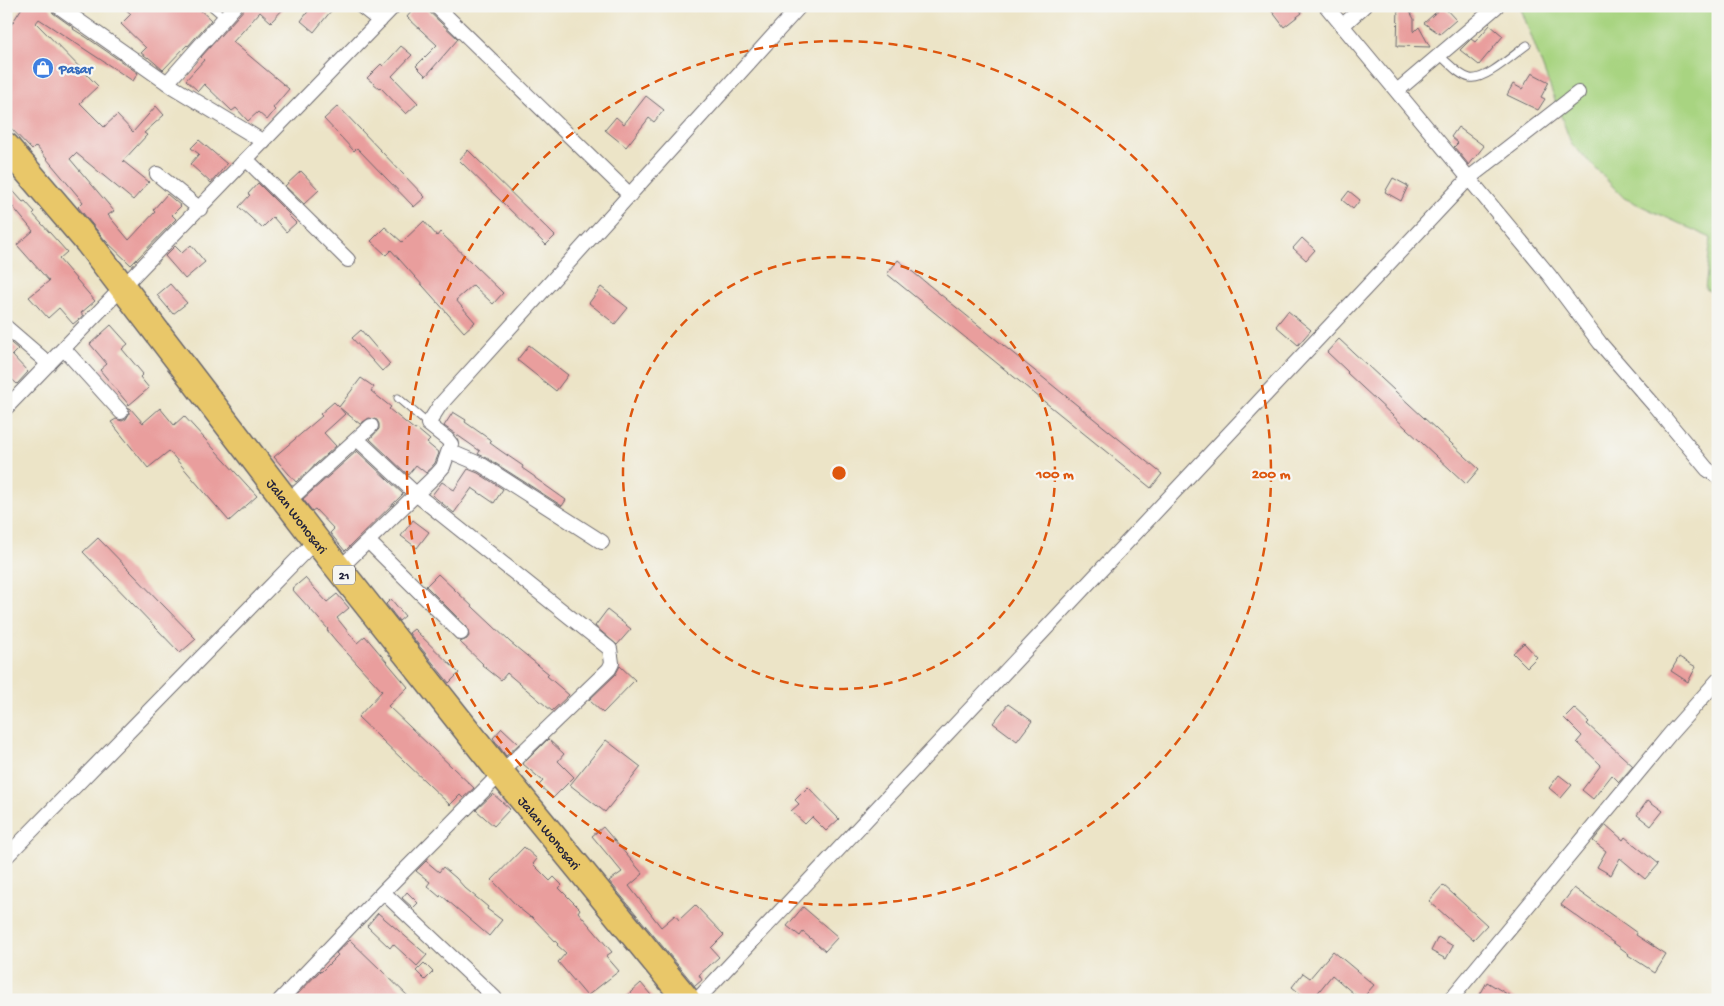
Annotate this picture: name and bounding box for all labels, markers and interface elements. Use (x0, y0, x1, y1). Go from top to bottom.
shop icon: Pasar (31, 56, 55, 80)
place label: Pasar (58, 62, 94, 79)
centre of rings (830, 464, 848, 482)
text: 100 m (1035, 466, 1074, 484)
text: 200 m (1252, 466, 1291, 484)
street label: Jalan Wonosari (261, 476, 330, 558)
road number: 21 (333, 566, 355, 584)
street label: Jalan Wonosari (513, 794, 583, 874)

